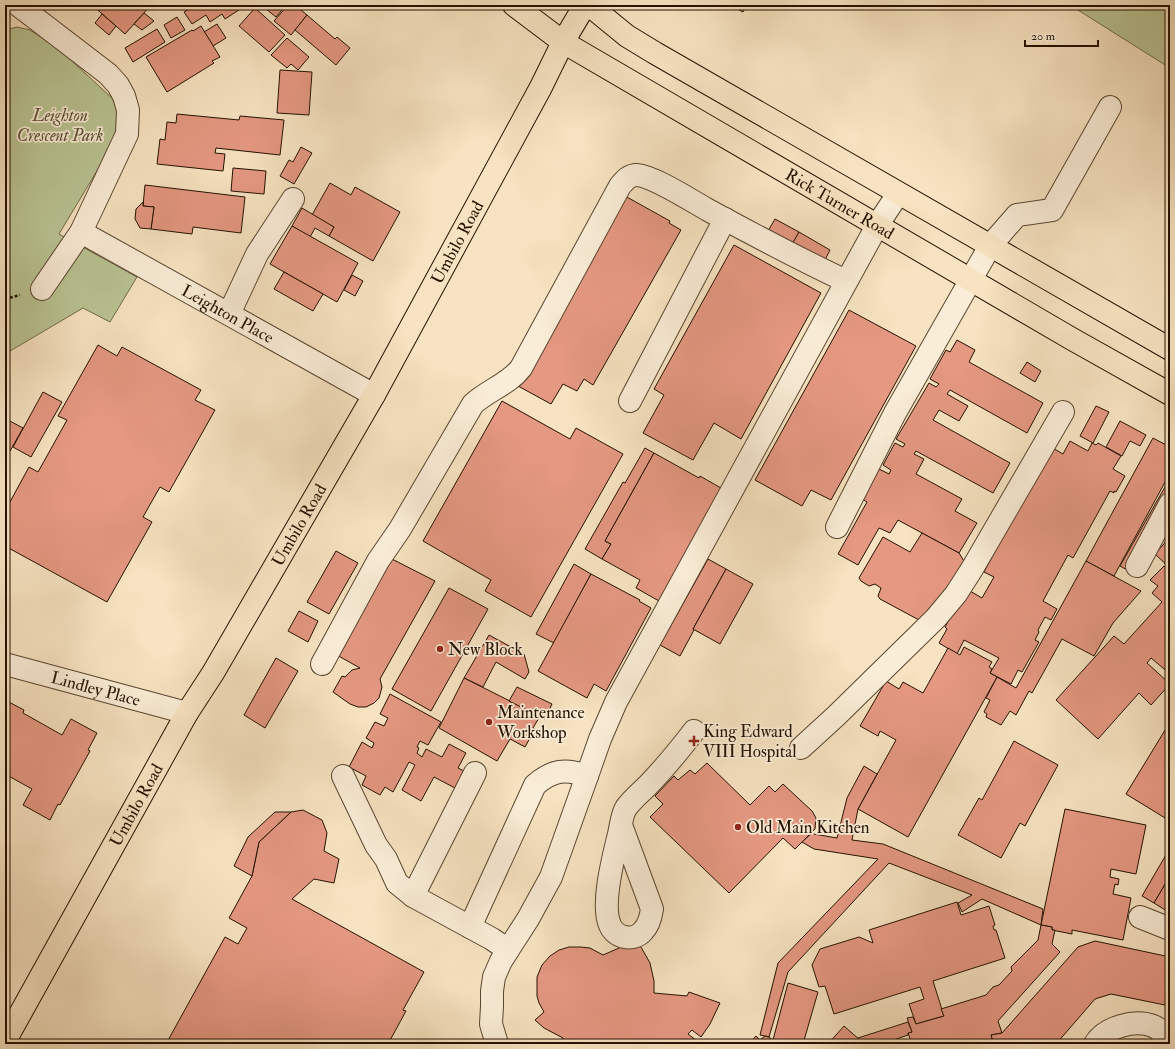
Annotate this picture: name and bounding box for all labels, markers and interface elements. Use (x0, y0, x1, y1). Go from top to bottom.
scale bar (1025, 22, 1098, 48)
text: 20 m (1031, 29, 1056, 44)
park label: Leighton Crescent Park (17, 105, 103, 146)
street label: Rick Turner Road (782, 164, 899, 244)
street label: Umbilo Road (426, 196, 488, 287)
street label: Leighton Place (178, 280, 278, 348)
street label: Umbilo Road (267, 480, 331, 570)
place label: New Block (448, 639, 523, 660)
marker: New Block (435, 644, 445, 654)
street label: Lindley Place (49, 666, 143, 710)
place label: Maintenance Workshop (496, 702, 585, 744)
marker: Maintenance Workshop (484, 717, 494, 727)
place label: King Edward VIII Hospital (703, 721, 797, 763)
marker: King Edward VIII Hospital (688, 735, 700, 747)
street label: Umbilo Road (105, 759, 168, 850)
place label: Old Main Kitchen (746, 817, 870, 838)
marker: Old Main Kitchen (733, 822, 743, 832)

